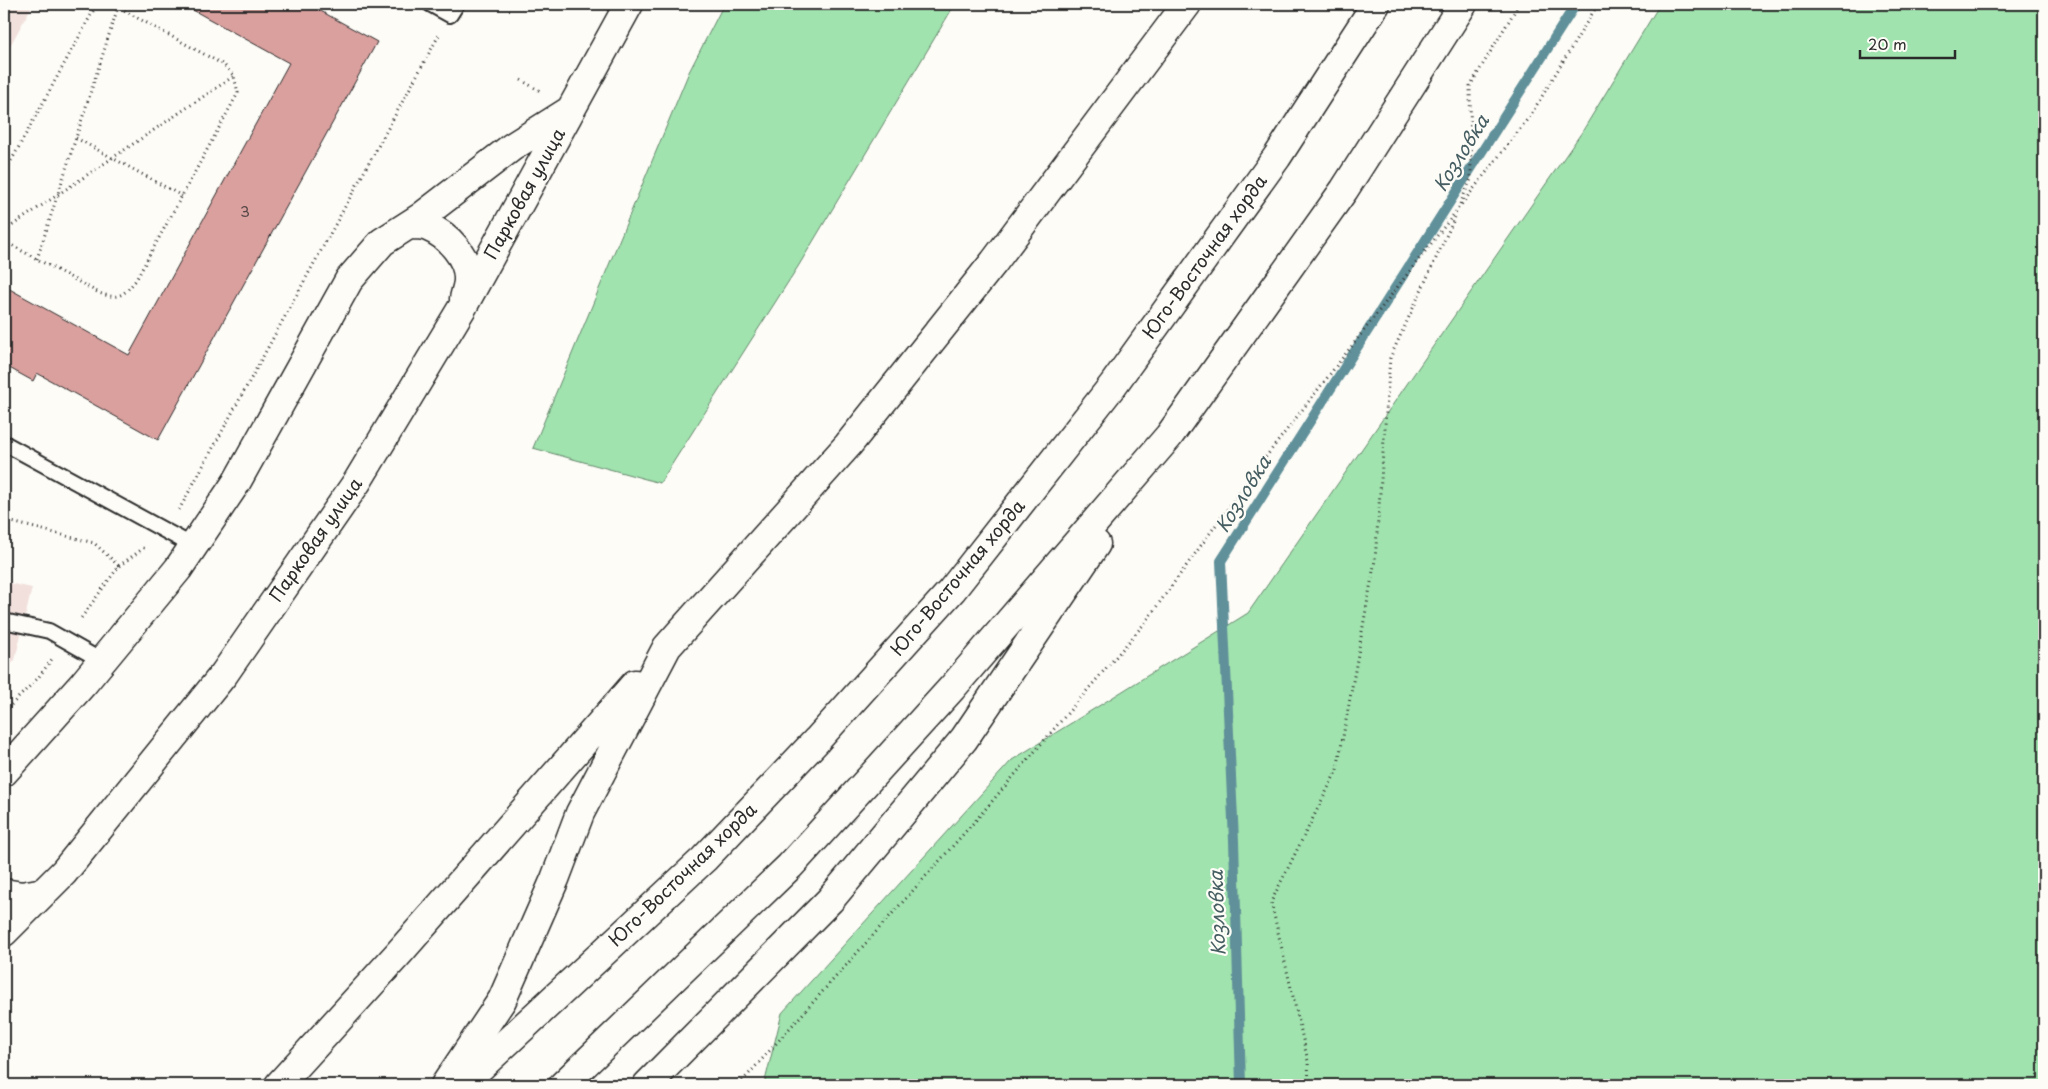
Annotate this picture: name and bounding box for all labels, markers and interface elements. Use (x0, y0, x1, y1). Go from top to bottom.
scale bar (1860, 28, 1956, 60)
text: 20 m (1868, 32, 1907, 55)
water label: Козловка (1426, 108, 1495, 196)
street label: Парковая улица (476, 122, 571, 264)
street label: Юго-Восточная хорда (1135, 168, 1273, 344)
house number: 3 (240, 199, 250, 222)
water label: Козловка (1208, 449, 1277, 537)
street label: Парковая улица (262, 471, 368, 607)
street label: Юго-Восточная хорда (883, 492, 1031, 661)
street label: Юго-Восточная хорда (602, 795, 763, 952)
water label: Козловка (1200, 869, 1231, 956)

